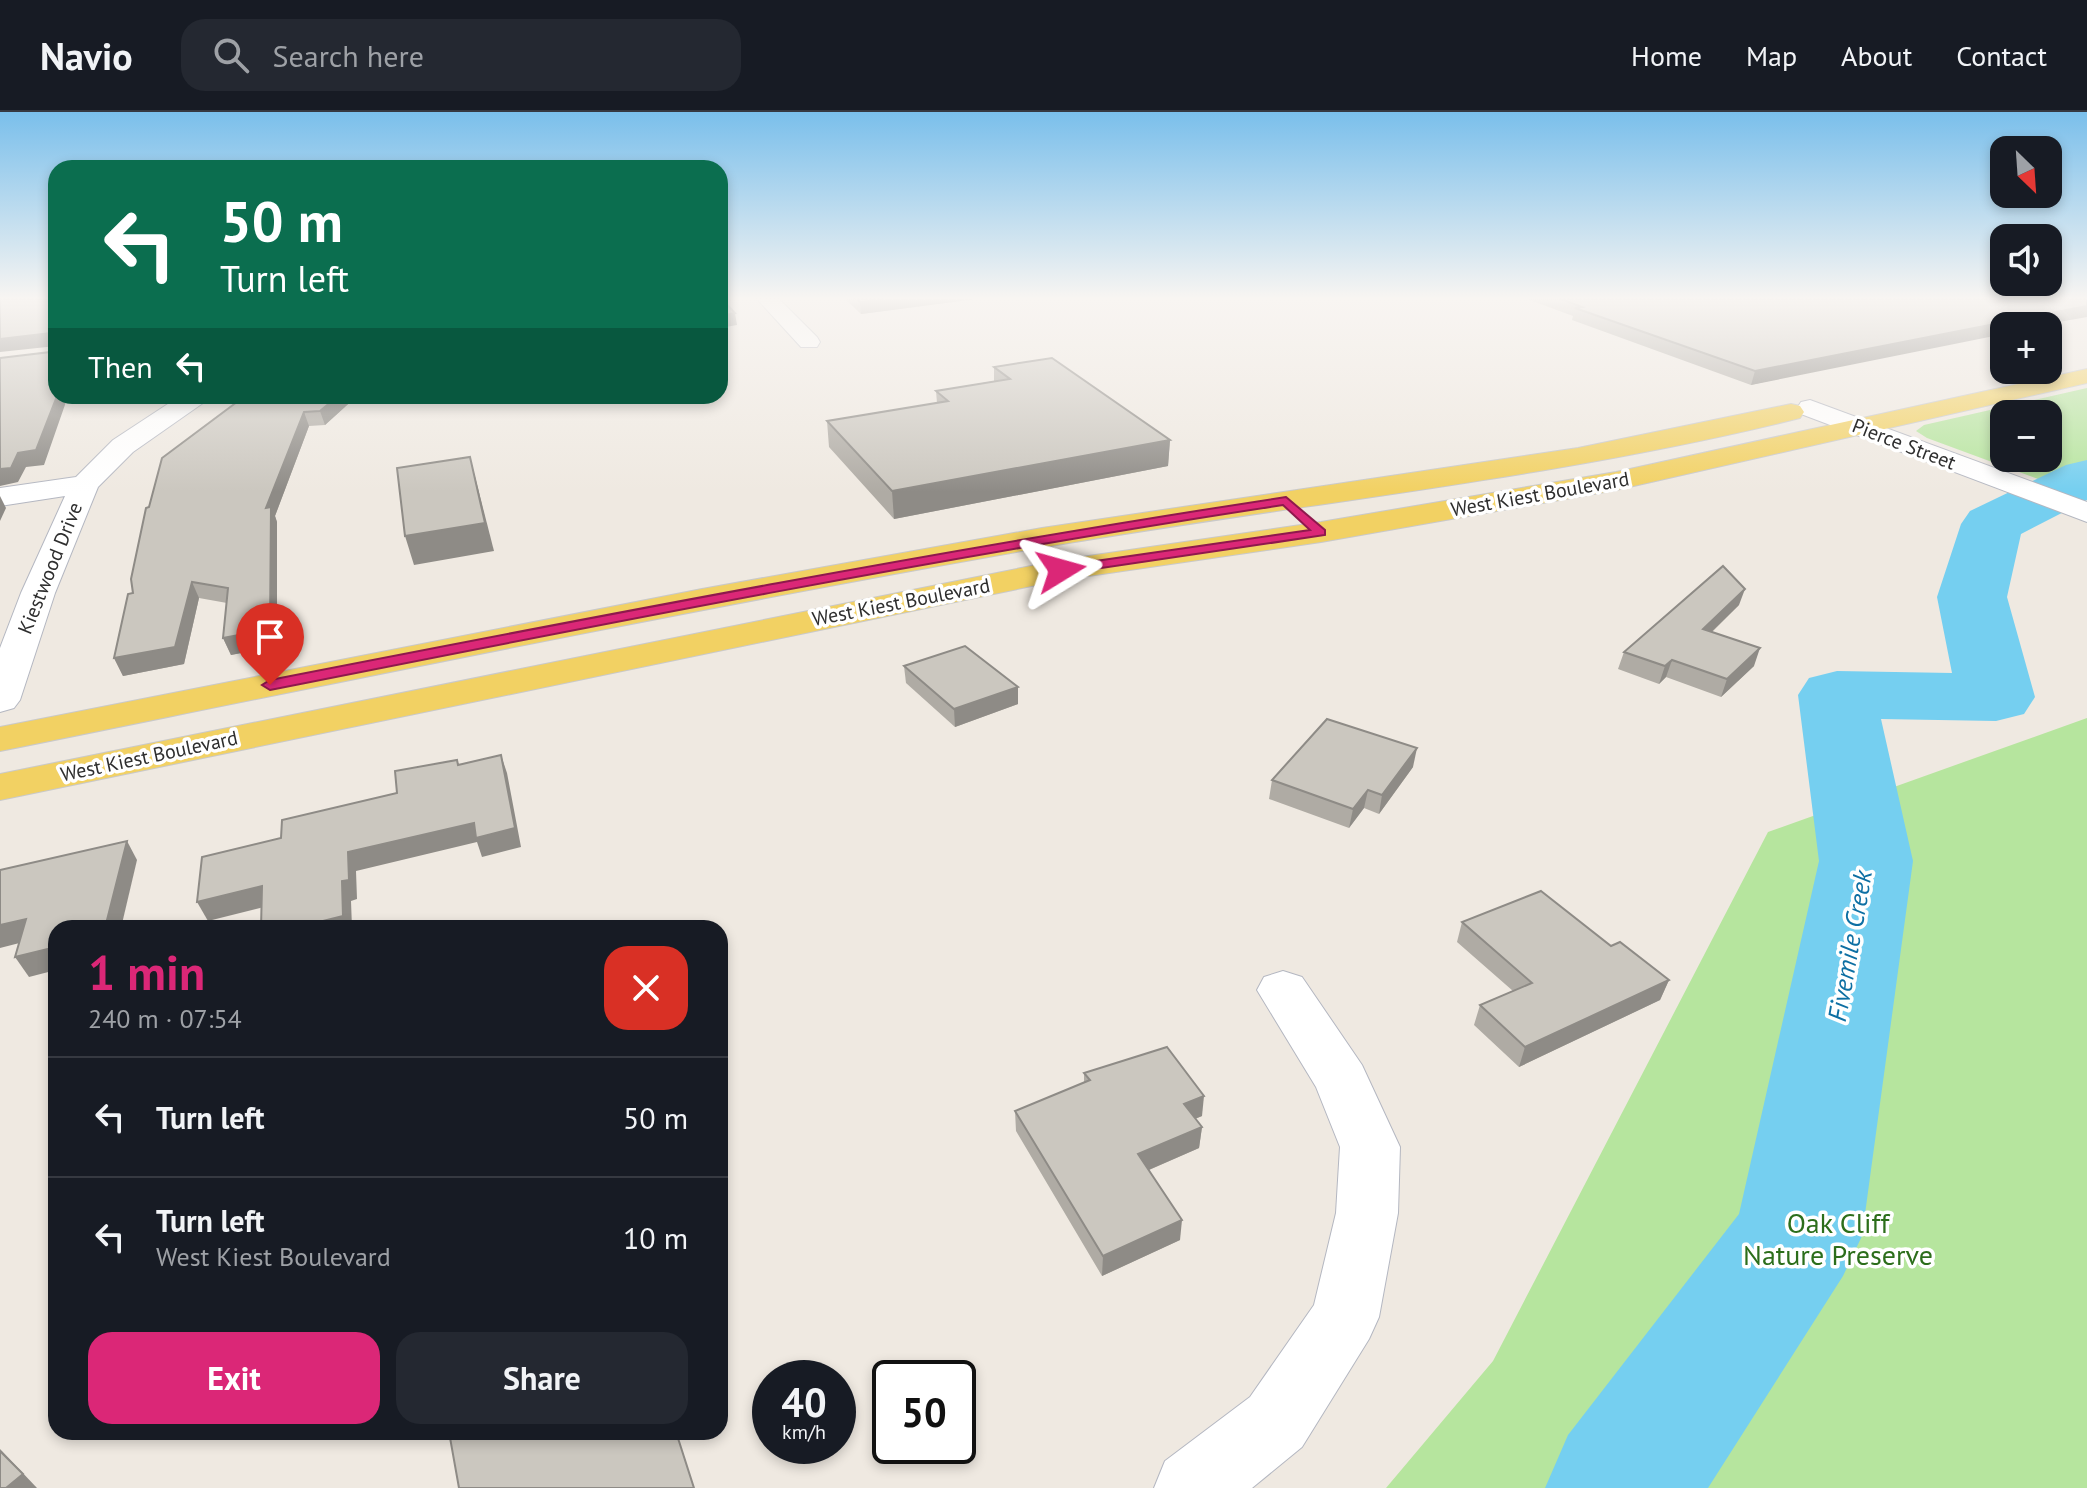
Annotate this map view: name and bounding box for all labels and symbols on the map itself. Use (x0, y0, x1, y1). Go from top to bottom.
north arrow (1990, 136, 2062, 208)
street label: Pierce Street (1849, 412, 1960, 476)
street label: West Kiest Boulevard (1449, 466, 1631, 522)
street label: Kiestwood Drive (12, 498, 88, 638)
position arrow (1019, 528, 1103, 612)
street label: West Kiest Boulevard (810, 572, 992, 632)
pin (236, 603, 304, 685)
street label: West Kiest Boulevard (58, 725, 240, 787)
water label: Fivemile Creek (1820, 866, 1879, 1024)
park label: Oak Cliff Nature Preserve (1743, 1204, 1933, 1273)
speed limit sign: 50 (872, 1360, 976, 1464)

